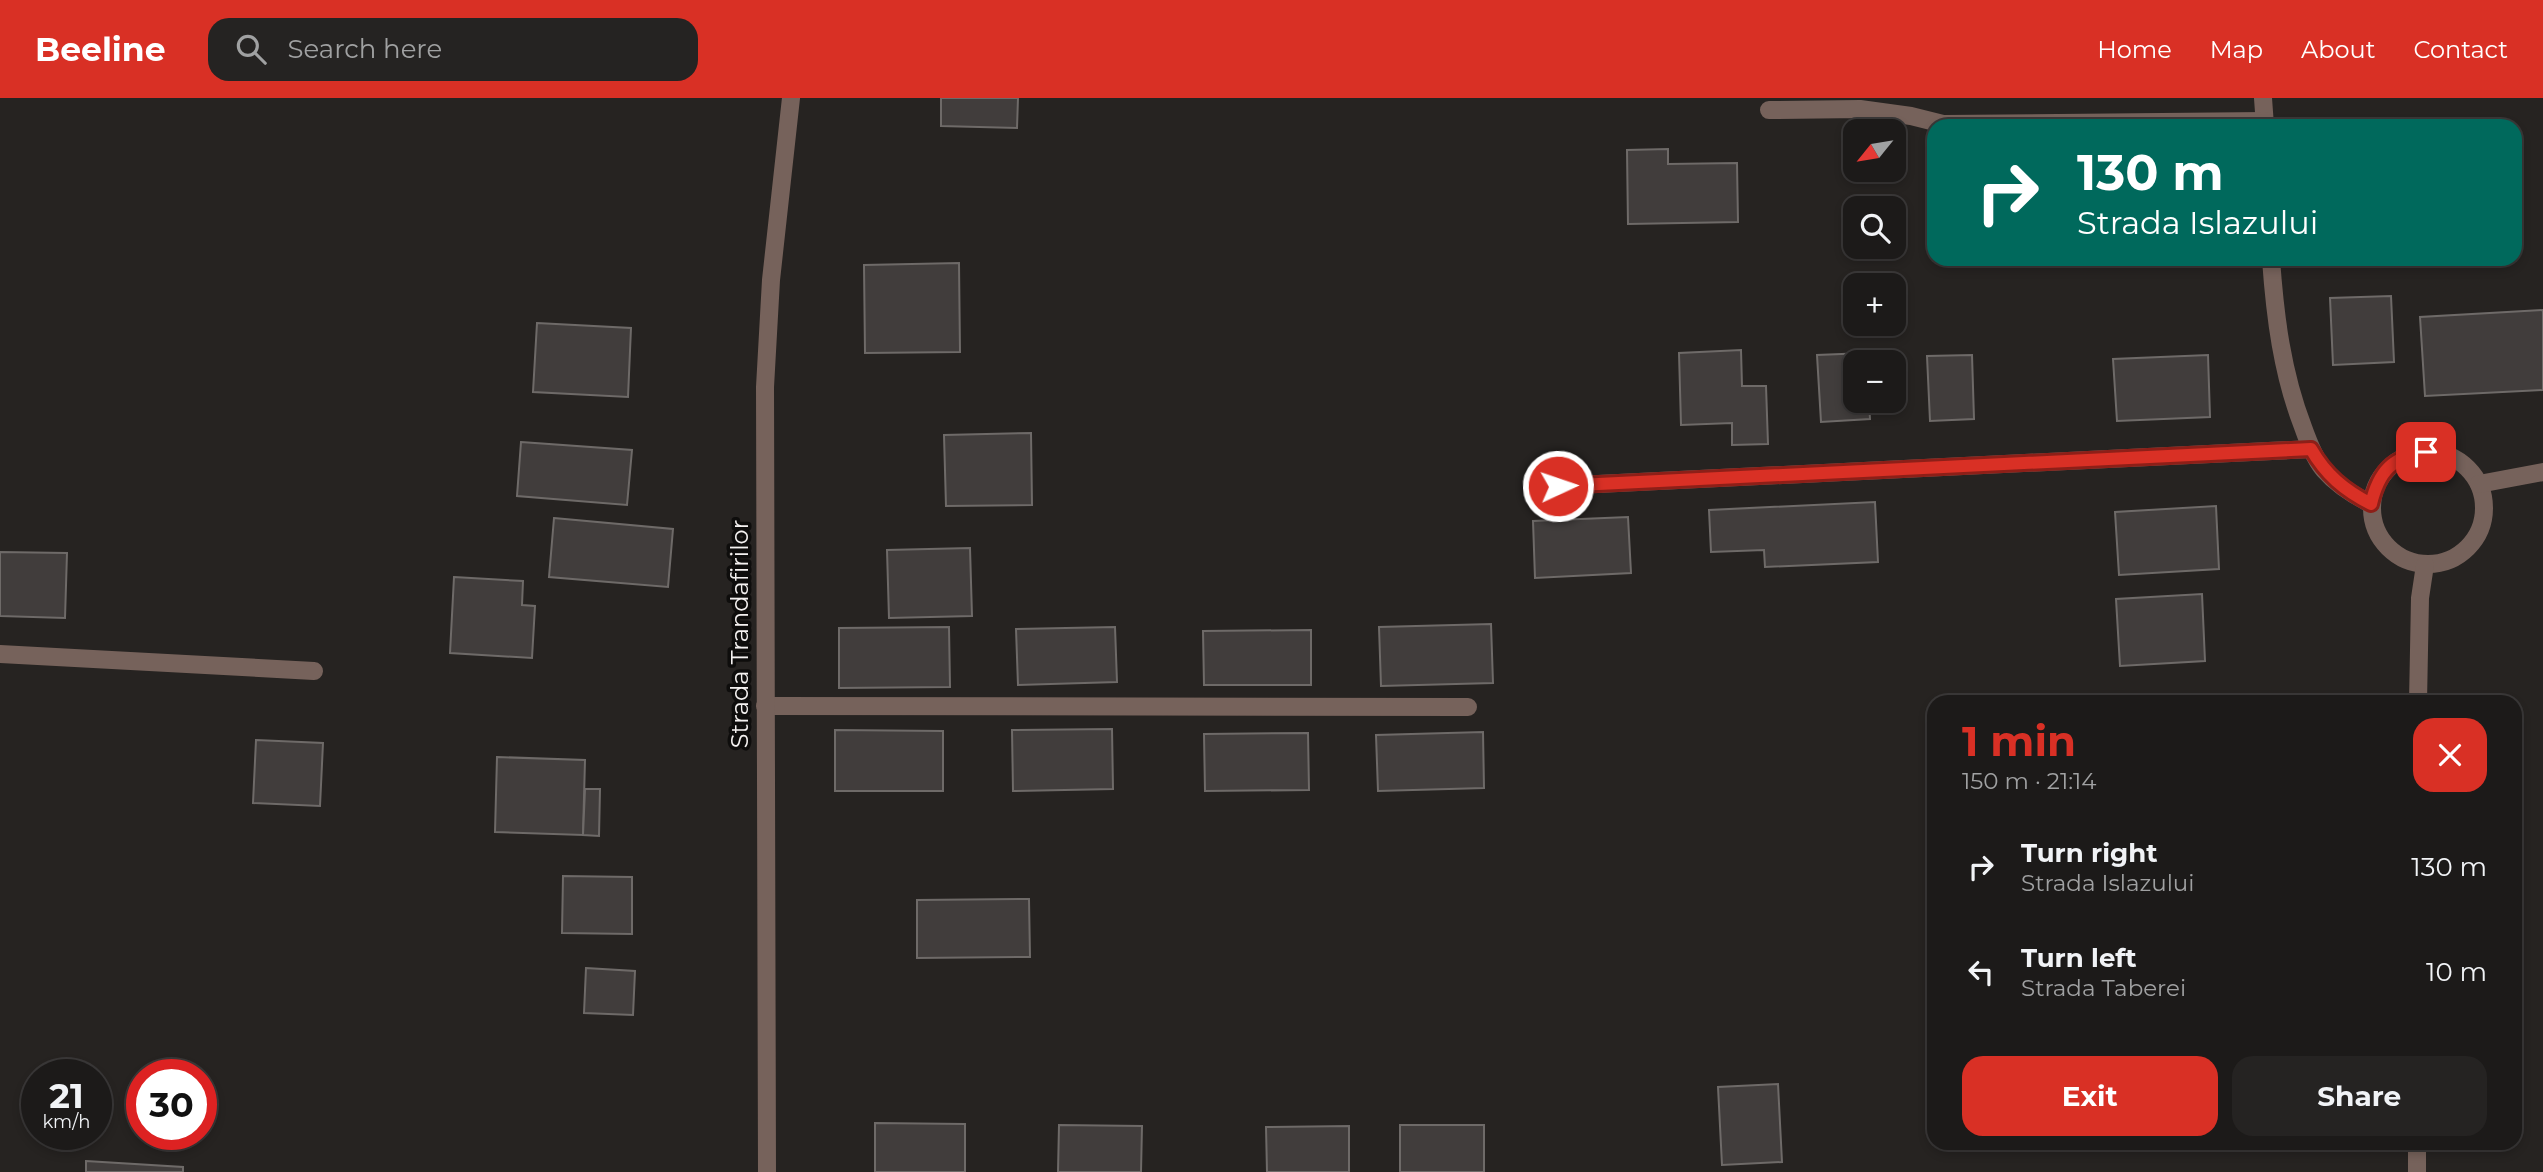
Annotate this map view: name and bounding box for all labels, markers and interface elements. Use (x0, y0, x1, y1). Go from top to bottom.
search box (208, 18, 698, 81)
text: Beeline (35, 29, 166, 69)
icon: search (232, 30, 270, 68)
text: Search here (288, 33, 442, 65)
text: Home (2097, 35, 2172, 64)
text: Map (2210, 35, 2263, 64)
text: About (2301, 35, 2375, 64)
text: Contact (2413, 35, 2508, 64)
north arrow (1843, 119, 1906, 182)
map controls (1843, 119, 1906, 413)
text: 130 m (2077, 143, 2224, 202)
icon: right (1962, 147, 2053, 238)
button: search (1843, 196, 1906, 259)
text: Strada Islazului (2077, 203, 2318, 242)
button: + (1843, 273, 1906, 336)
button: − (1843, 350, 1906, 413)
pin (2396, 422, 2456, 482)
icon: arrive (2407, 433, 2445, 471)
position arrow (1521, 449, 1595, 523)
street label: Strada Trandafirilor (725, 520, 754, 748)
text: 1 min (1962, 715, 2076, 767)
button: close (2413, 718, 2487, 792)
text: 150 m · 21:14 (1962, 767, 2097, 795)
text: Turn right (2021, 837, 2157, 869)
icon: right (1962, 848, 2000, 886)
text: 130 m (2411, 851, 2487, 883)
text: Strada Islazului (2021, 869, 2195, 897)
text: Turn left (2021, 942, 2137, 974)
icon: left (1962, 953, 2000, 991)
text: 10 m (2426, 956, 2487, 988)
text: Strada Taberei (2021, 974, 2186, 1002)
button: Exit (1962, 1056, 2218, 1136)
button: Share (2232, 1056, 2487, 1136)
speed limit sign: 30 (126, 1059, 217, 1150)
text: 21 (49, 1074, 84, 1117)
text: km/h (42, 1111, 91, 1133)

